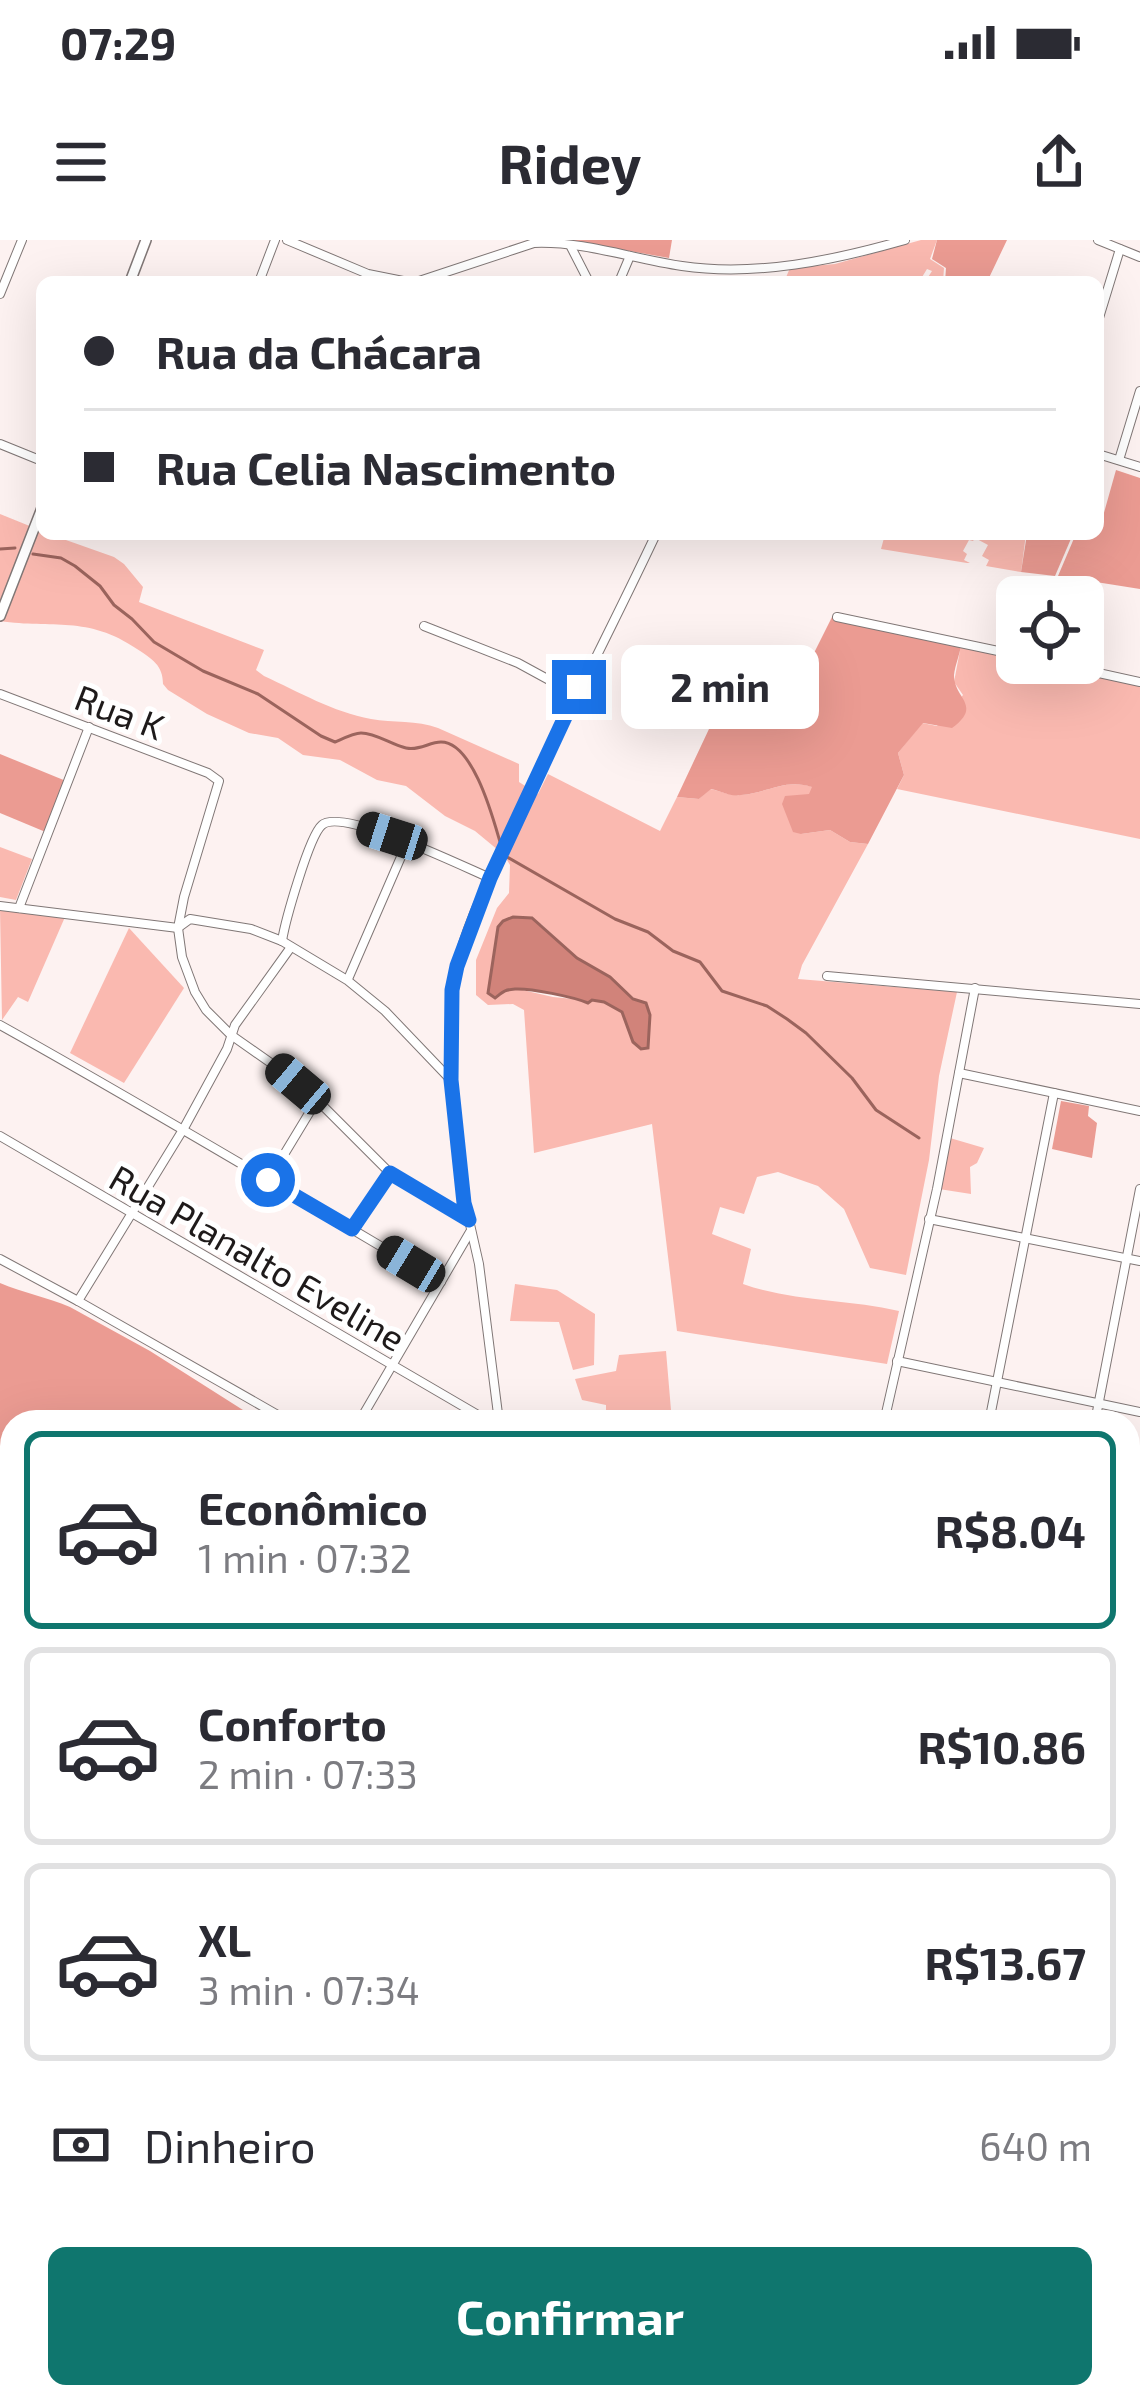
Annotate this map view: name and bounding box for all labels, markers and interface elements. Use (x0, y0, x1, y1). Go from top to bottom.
text: 07:29 (60, 15, 176, 69)
icon: menu (48, 129, 114, 195)
icon: share (1026, 129, 1092, 195)
text: Ridey (499, 130, 641, 195)
text: Rua da Chácara (156, 324, 482, 378)
text: Rua Celia Nascimento (156, 440, 616, 494)
map controls (996, 576, 1104, 684)
button: locate (996, 576, 1104, 684)
callout: 2 min (621, 645, 819, 729)
route end (552, 660, 606, 714)
text: 2 min (670, 663, 770, 710)
street label: Rua K (69, 674, 171, 748)
car (352, 808, 432, 864)
car (259, 1047, 337, 1121)
route start (241, 1153, 295, 1207)
street label: Rua Planalto Eveline (103, 1155, 413, 1359)
car (371, 1230, 451, 1298)
icon: car (54, 1476, 162, 1584)
text: Econômico (198, 1480, 428, 1534)
text: R$8.04 (935, 1503, 1086, 1557)
text: 1 min · 07:32 (198, 1534, 412, 1581)
icon: car (54, 1692, 162, 1800)
text: Conforto (198, 1696, 387, 1750)
text: R$10.86 (917, 1719, 1086, 1773)
text: 2 min · 07:33 (198, 1750, 418, 1797)
icon: car (54, 1908, 162, 2016)
text: XL (198, 1912, 251, 1966)
text: R$13.67 (925, 1935, 1086, 1989)
text: 3 min · 07:34 (198, 1966, 420, 2013)
icon: cash (48, 2112, 114, 2178)
text: Dinheiro (144, 2118, 316, 2172)
text: 640 m (979, 2122, 1092, 2169)
button: Confirmar (48, 2247, 1092, 2385)

